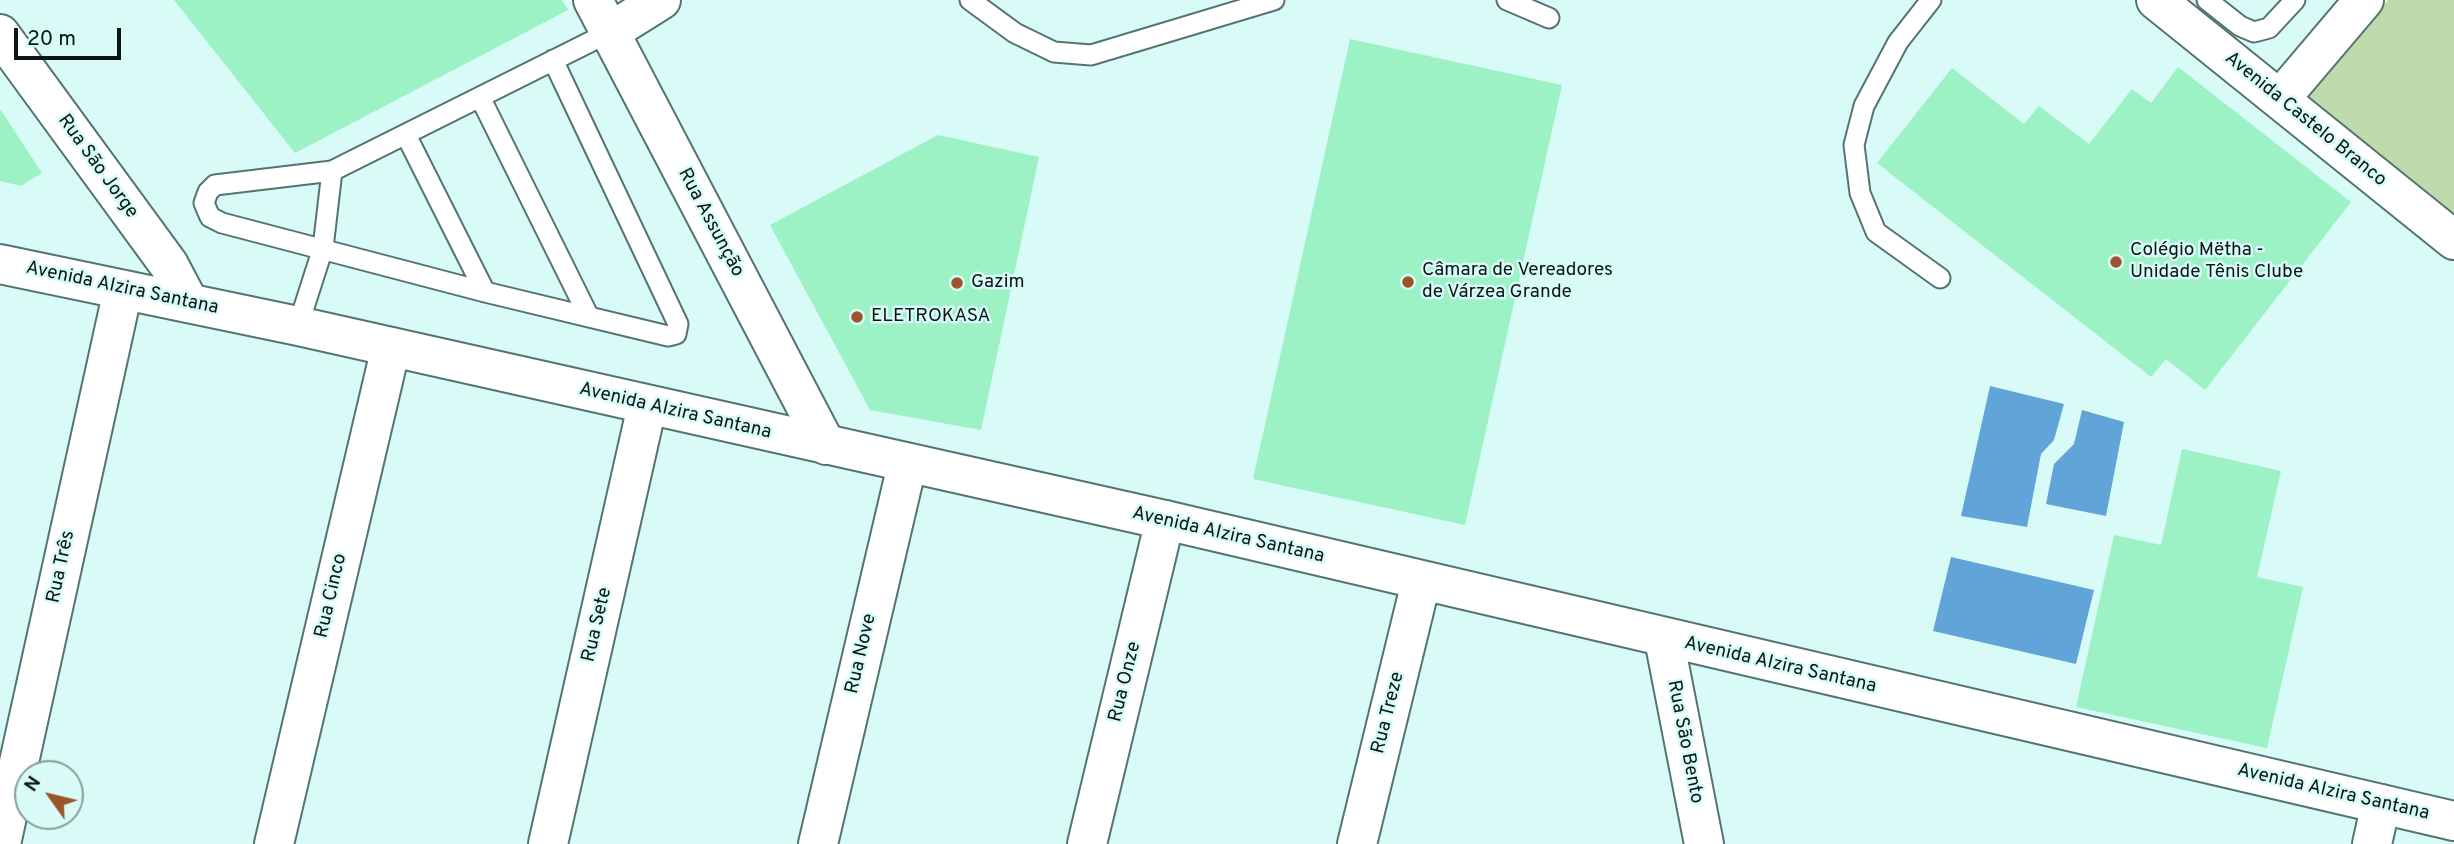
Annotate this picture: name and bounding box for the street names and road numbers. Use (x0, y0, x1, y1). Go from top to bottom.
street label: Avenida Castelo Branco (2219, 48, 2391, 192)
street label: Rua São Jorge (52, 111, 142, 223)
street label: Rua Assunção (672, 165, 748, 281)
street label: Avenida Alzira Santana (24, 257, 220, 321)
street label: Avenida Alzira Santana (577, 379, 773, 445)
street label: Avenida Alzira Santana (1130, 503, 1326, 569)
street label: Rua Três (43, 529, 81, 605)
street label: Rua Cinco (311, 552, 353, 640)
street label: Rua Sete (578, 585, 618, 665)
street label: Rua Nove (842, 612, 882, 696)
street label: Avenida Alzira Santana (1682, 633, 1878, 699)
street label: Rua Onze (1105, 640, 1147, 724)
street label: Rua Treze (1368, 670, 1410, 756)
street label: Rua São Bento (1661, 678, 1707, 806)
street label: Avenida Alzira Santana (2235, 760, 2431, 826)

